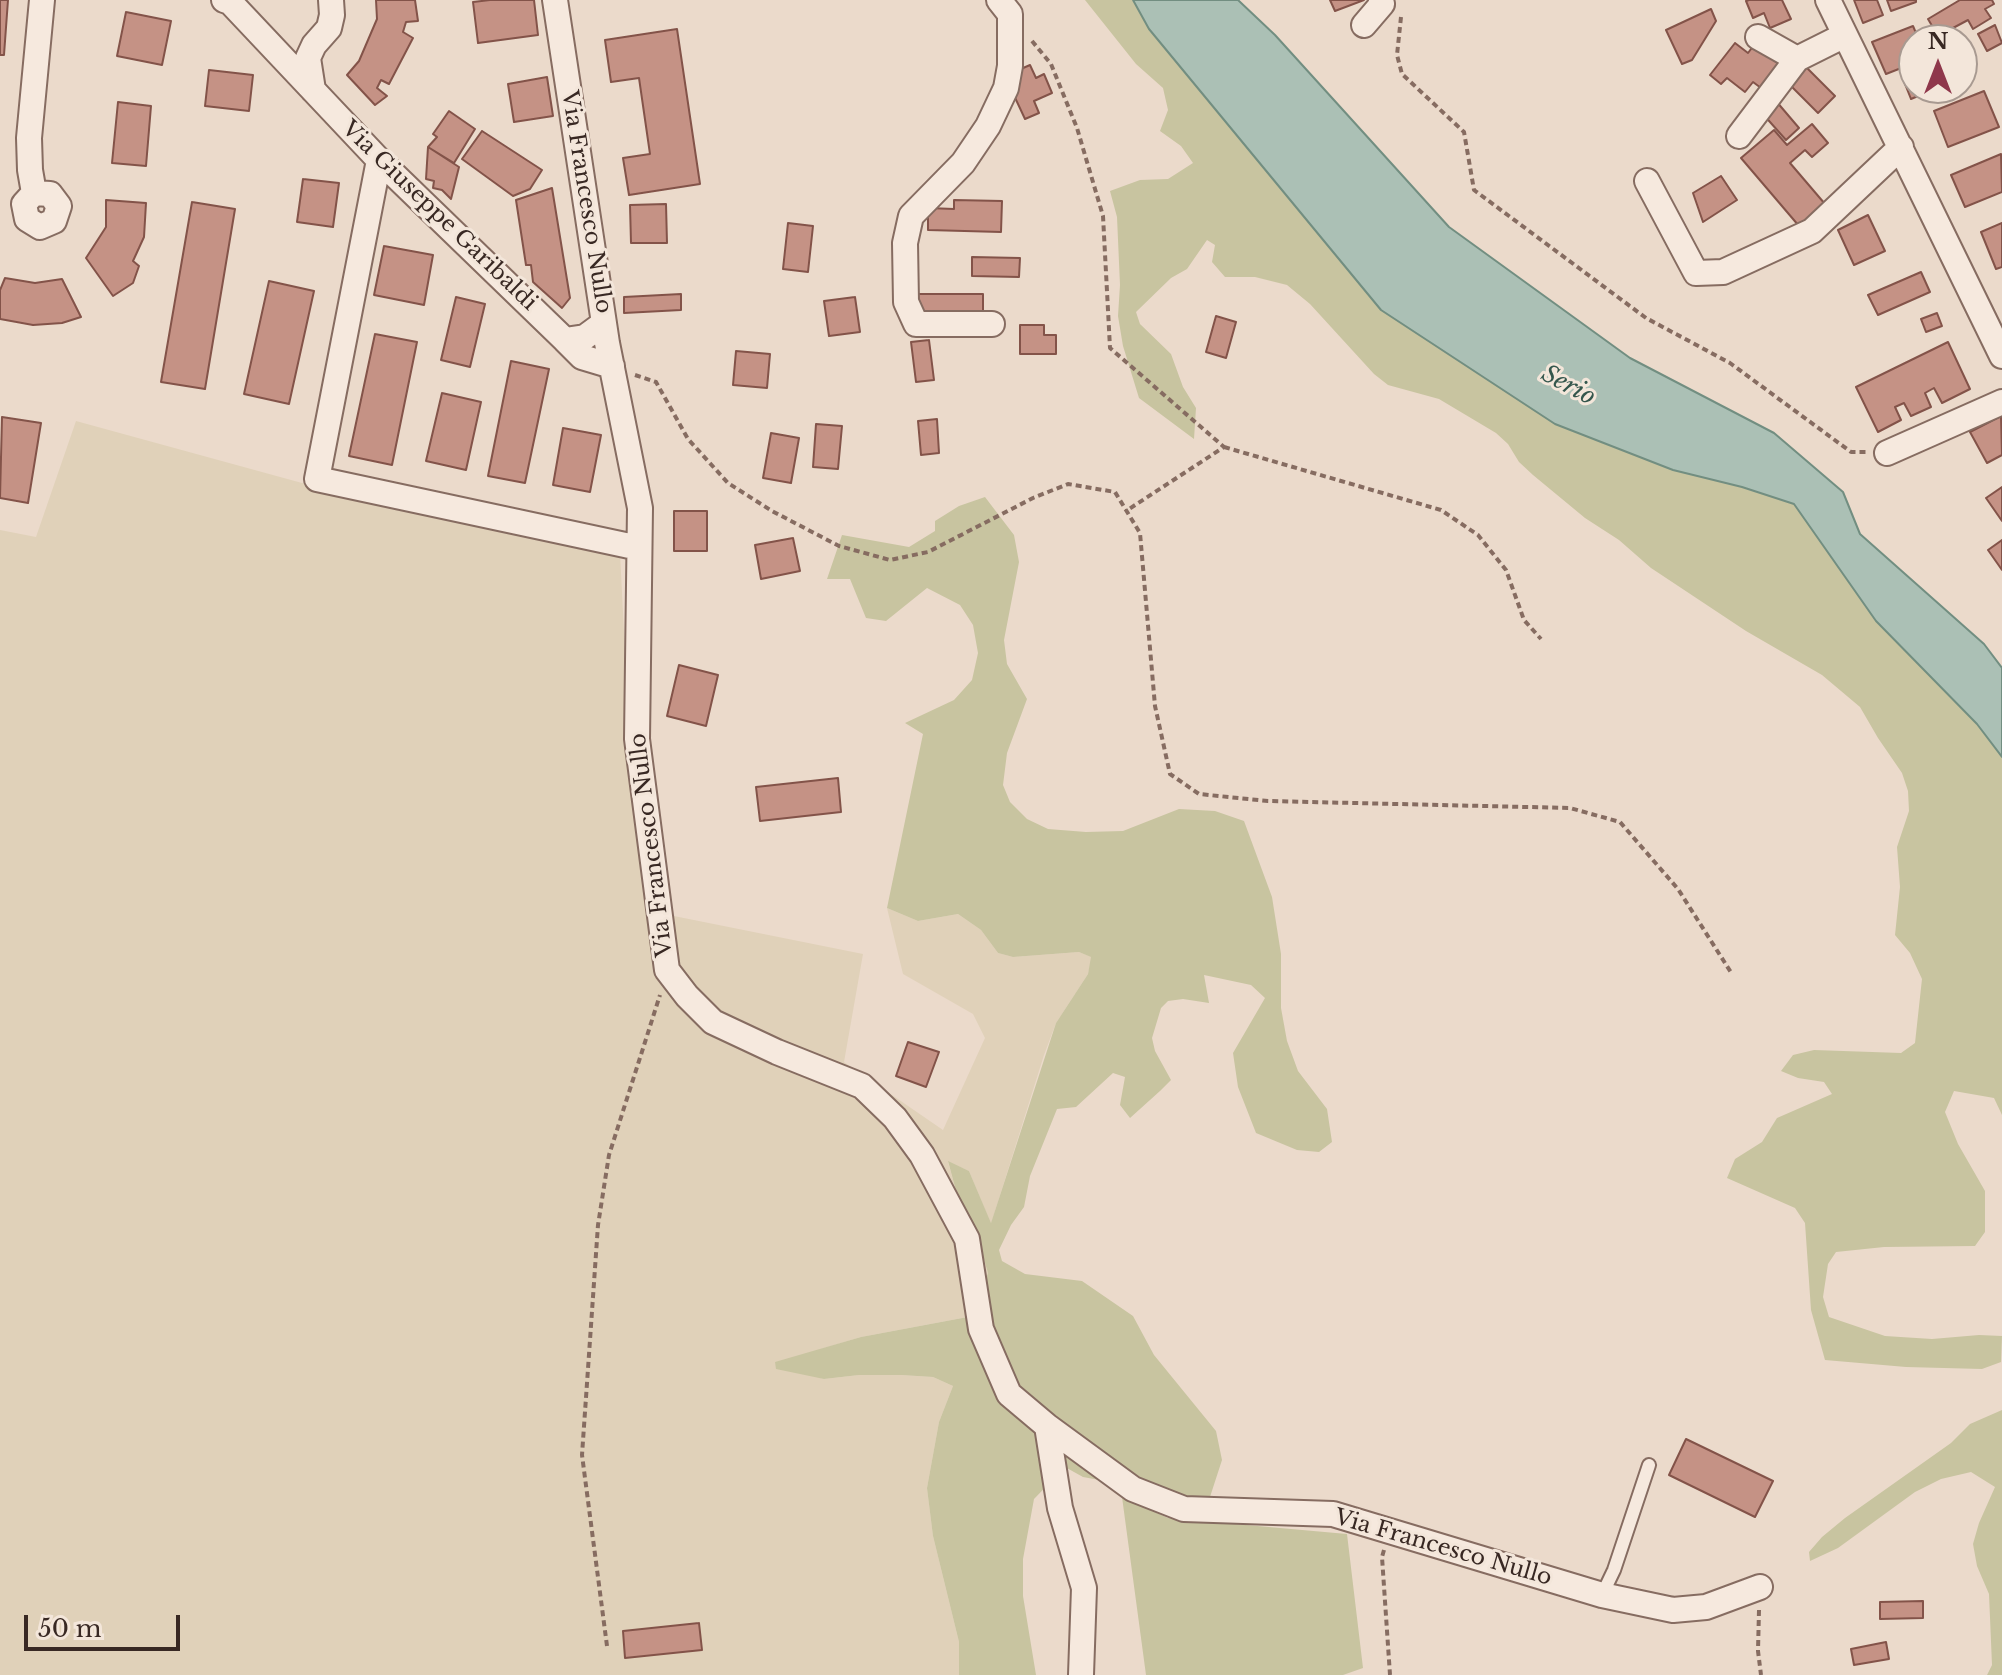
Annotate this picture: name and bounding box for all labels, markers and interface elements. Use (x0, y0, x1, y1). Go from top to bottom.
north arrow (1898, 24, 1978, 104)
text: N (1928, 28, 1948, 55)
street label: Via Francesco Nullo (555, 89, 617, 315)
street label: Via Giuseppe Garibaldi (336, 116, 542, 316)
water label: Serio (1536, 360, 1600, 412)
street label: Via Francesco Nullo (625, 732, 679, 958)
street label: Via Francesco Nullo (1331, 1504, 1555, 1592)
scale bar (28, 1599, 184, 1649)
text: 50 m (38, 1614, 101, 1643)

